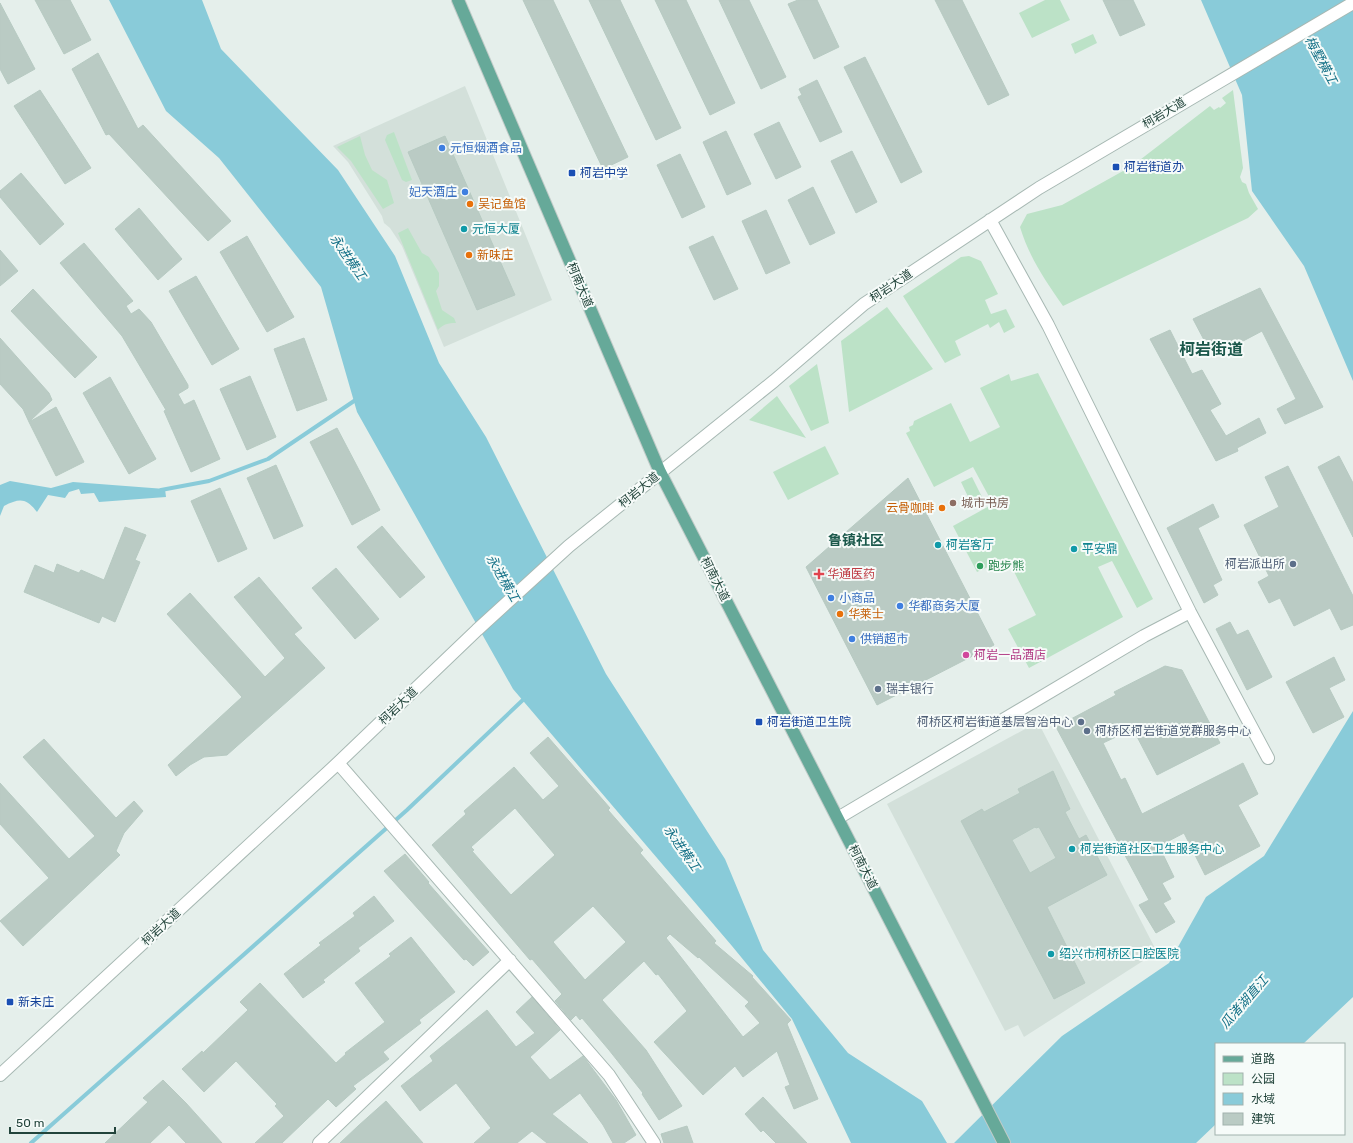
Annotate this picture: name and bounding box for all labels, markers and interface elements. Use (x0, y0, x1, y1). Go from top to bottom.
water label: 梅墅横江 (1302, 34, 1341, 88)
street label: 柯岩大道 (1140, 95, 1188, 131)
place label: 元恒烟酒食品 (450, 141, 522, 155)
marker: 元恒烟酒食品 (437, 143, 447, 153)
place label: 柯岩街道办 (1124, 160, 1184, 174)
marker: 柯岩街道办 (1111, 162, 1121, 172)
place label: 柯岩中学 (580, 166, 628, 180)
marker: 柯岩中学 (567, 168, 577, 178)
place label: 妃天酒庄 (409, 185, 457, 199)
marker: 妃天酒庄 (460, 187, 470, 197)
place label: 吴记鱼馆 (478, 197, 526, 211)
marker: 吴记鱼馆 (465, 199, 475, 209)
place label: 元恒大厦 (472, 222, 520, 236)
marker: 元恒大厦 (459, 224, 469, 234)
water label: 永进横江 (327, 231, 370, 284)
place label: 新味庄 (477, 248, 513, 262)
marker: 新味庄 (464, 250, 474, 260)
street label: 柯南大道 (564, 260, 596, 310)
street label: 柯岩大道 (867, 267, 915, 305)
district label: 柯岩街道 (1179, 340, 1243, 359)
street label: 柯岩大道 (616, 469, 662, 511)
place label: 城市书房 (961, 496, 1009, 510)
marker: 城市书房 (948, 498, 958, 508)
place label: 云骨咖啡 (886, 501, 934, 515)
marker: 云骨咖啡 (937, 503, 947, 513)
district label: 鲁镇社区 (828, 532, 884, 549)
place label: 柯岩客厅 (946, 538, 994, 552)
marker: 柯岩客厅 (933, 540, 943, 550)
place label: 平安鼎 (1082, 542, 1118, 556)
marker: 平安鼎 (1069, 544, 1079, 554)
water label: 永进横江 (484, 552, 523, 606)
street label: 柯南大道 (698, 554, 732, 604)
place label: 柯岩派出所 (1225, 557, 1285, 571)
place label: 跑步熊 (988, 559, 1024, 573)
marker: 柯岩派出所 (1288, 559, 1298, 569)
marker: 跑步熊 (975, 561, 985, 571)
place label: 华通医药 (827, 567, 875, 581)
marker: 华通医药 (814, 569, 824, 579)
place label: 小商品 (839, 591, 875, 605)
marker: 小商品 (826, 593, 836, 603)
place label: 华都商务大厦 (908, 599, 980, 613)
marker: 华都商务大厦 (895, 601, 905, 611)
place label: 华莱士 (848, 607, 884, 621)
marker: 华莱士 (835, 609, 845, 619)
place label: 供销超市 (860, 632, 908, 646)
marker: 供销超市 (847, 634, 857, 644)
place label: 柯岩一品酒店 (974, 648, 1046, 662)
marker: 柯岩一品酒店 (961, 650, 971, 660)
place label: 瑞丰银行 (886, 682, 934, 696)
street label: 柯岩大道 (376, 684, 420, 728)
marker: 瑞丰银行 (873, 684, 883, 694)
place label: 柯岩街道卫生院 (767, 715, 851, 729)
place label: 柯桥区柯岩街道基层智治中心 (917, 715, 1073, 729)
marker: 柯岩街道卫生院 (754, 717, 764, 727)
marker: 柯桥区柯岩街道基层智治中心 (1076, 717, 1086, 727)
place label: 柯桥区柯岩街道党群服务中心 (1095, 724, 1251, 738)
marker: 柯桥区柯岩街道党群服务中心 (1082, 726, 1092, 736)
water label: 永进横江 (661, 822, 704, 875)
street label: 柯南大道 (846, 842, 880, 892)
place label: 柯岩街道社区卫生服务中心 (1080, 842, 1224, 856)
marker: 柯岩街道社区卫生服务中心 (1067, 844, 1077, 854)
street label: 柯岩大道 (139, 906, 183, 948)
place label: 绍兴市柯桥区口腔医院 (1059, 947, 1179, 961)
marker: 绍兴市柯桥区口腔医院 (1046, 949, 1056, 959)
water label: 瓜渚湖直江 (1217, 971, 1272, 1031)
place label: 新未庄 (18, 995, 54, 1009)
marker: 新未庄 (5, 997, 15, 1007)
legend (1215, 1043, 1345, 1135)
text: 道路 (1251, 1052, 1275, 1066)
text: 公园 (1251, 1072, 1275, 1086)
text: 水域 (1251, 1092, 1275, 1106)
scale bar (10, 1109, 115, 1135)
text: 建筑 (1251, 1112, 1275, 1126)
text: 50 m (16, 1116, 44, 1130)

